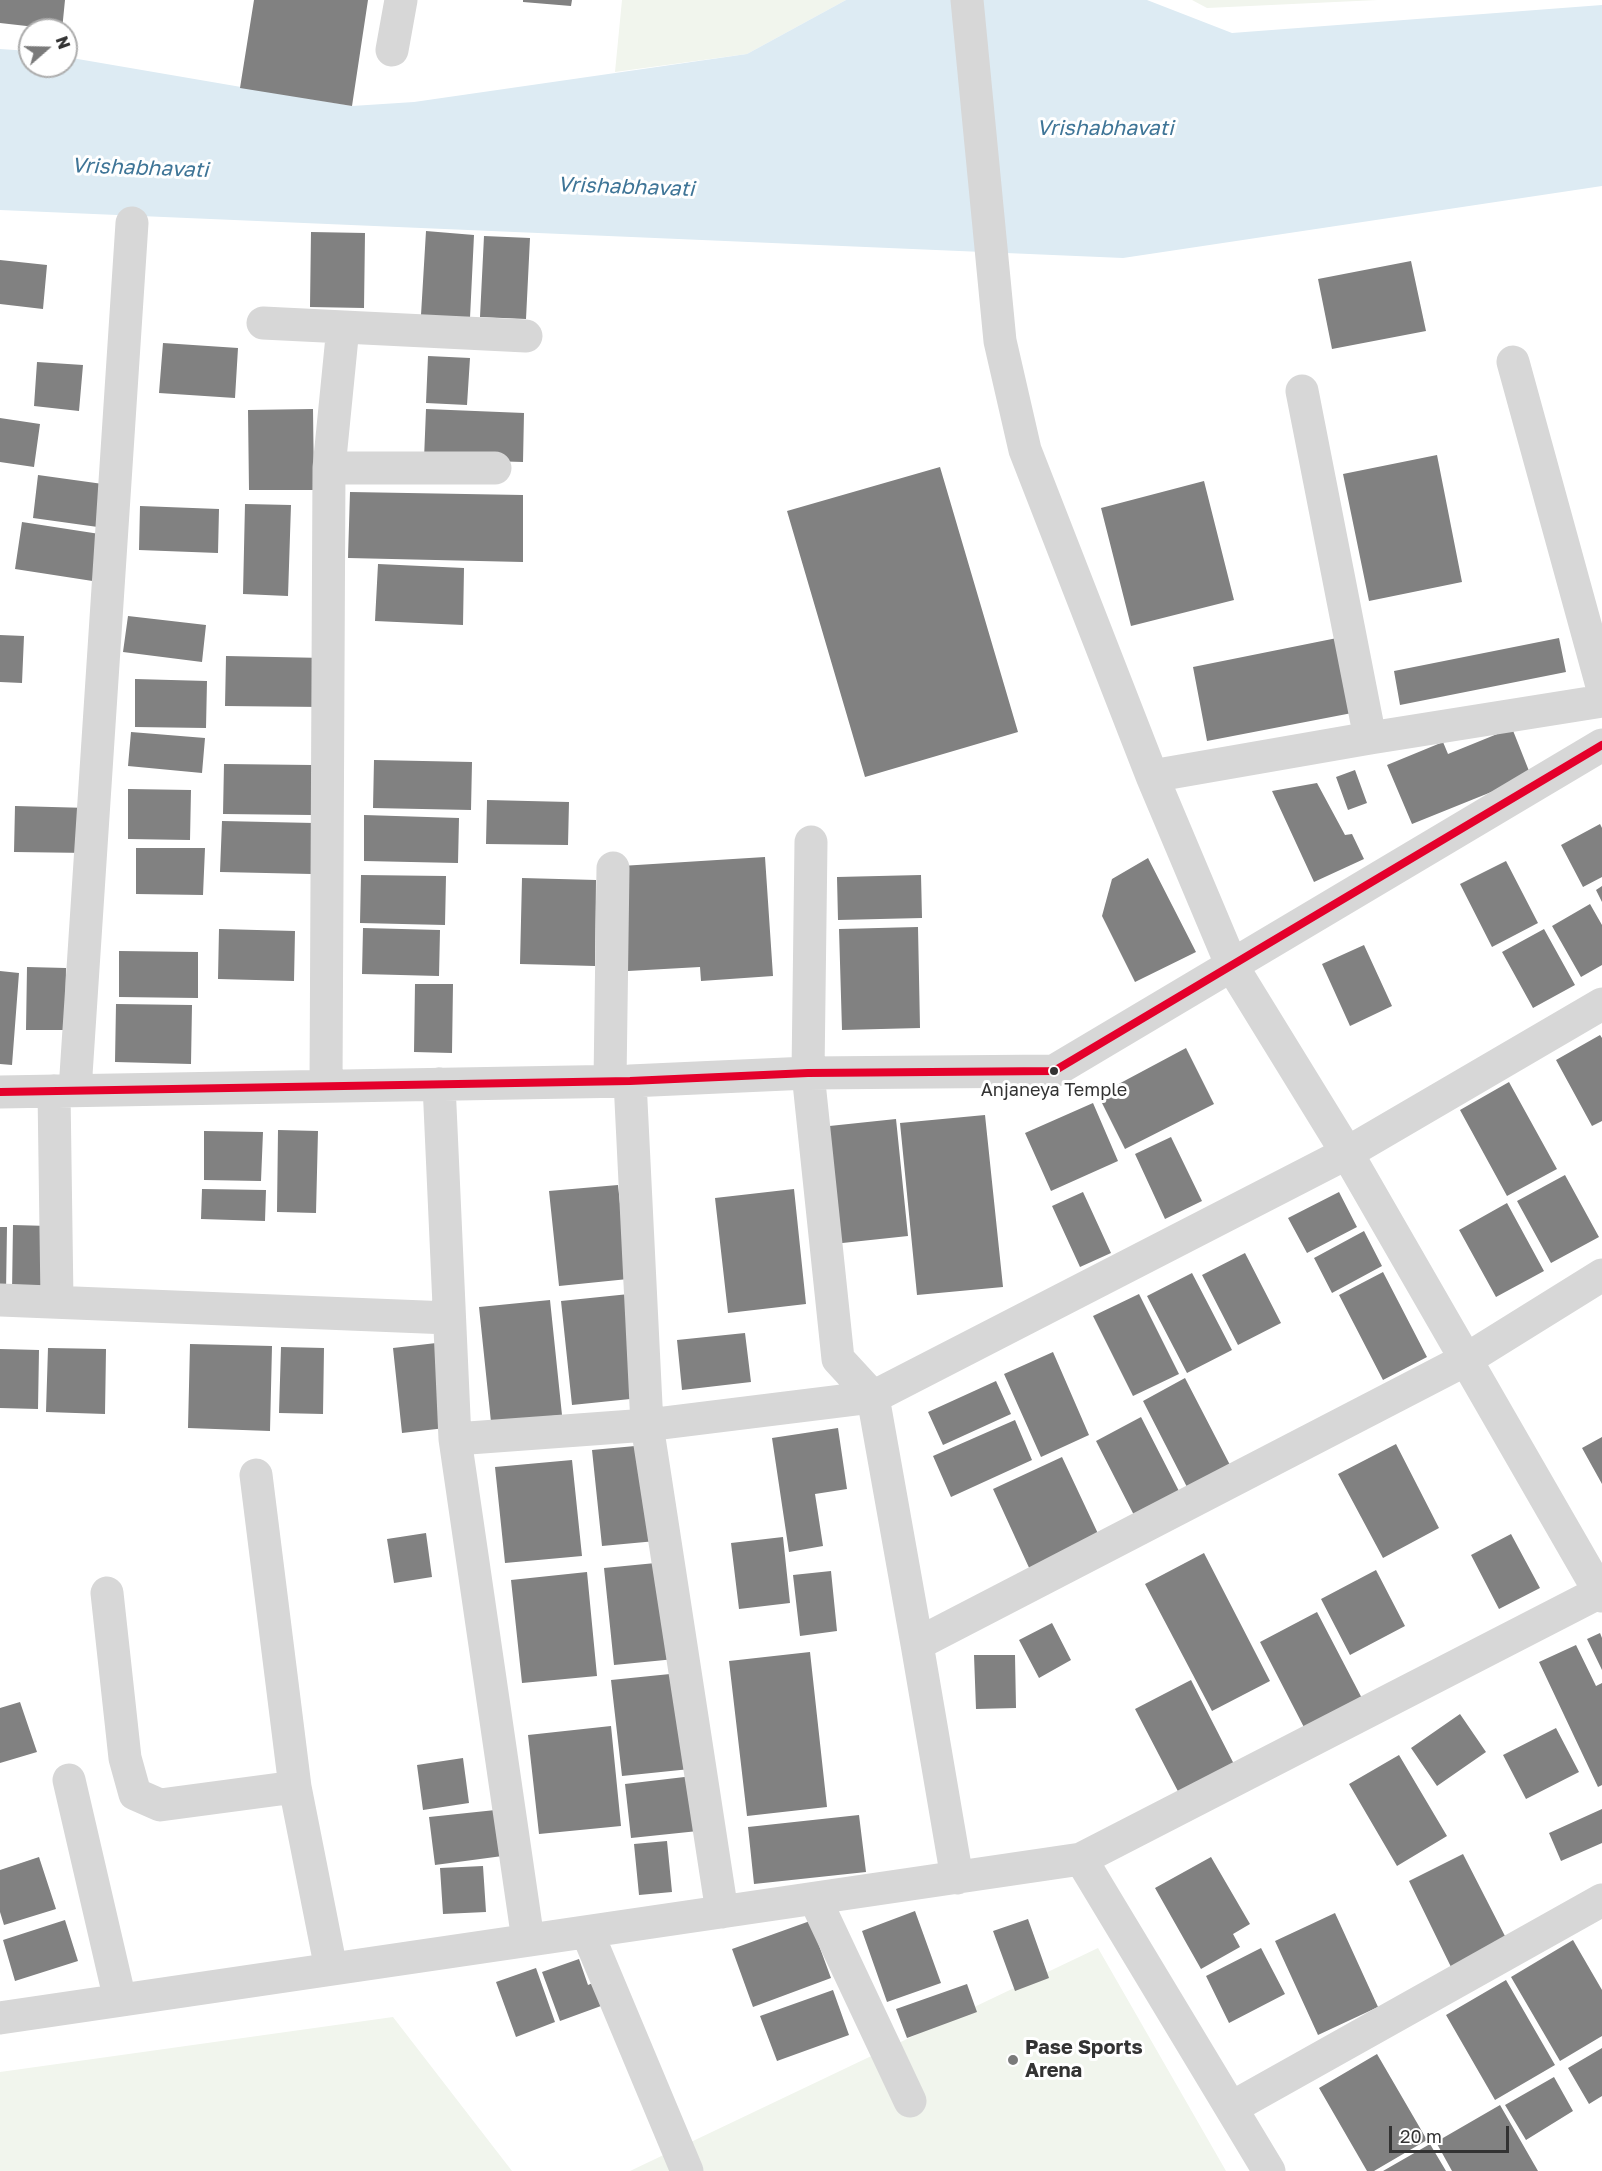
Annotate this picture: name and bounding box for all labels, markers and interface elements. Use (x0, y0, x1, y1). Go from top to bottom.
north arrow (18, 18, 78, 78)
text: N (52, 33, 75, 52)
water label: Vrishabhavati (1036, 115, 1174, 141)
water label: Vrishabhavati (71, 153, 209, 183)
water label: Vrishabhavati (557, 172, 695, 202)
marker: Anjaneya Temple (1048, 1065, 1060, 1077)
place label: Anjaneya Temple (981, 1079, 1127, 1101)
place label: Pase Sports Arena (1025, 2036, 1143, 2083)
marker: Pase Sports Arena (1006, 2053, 1020, 2067)
scale bar (1392, 2114, 1512, 2152)
text: 20 m (1400, 2125, 1442, 2147)

